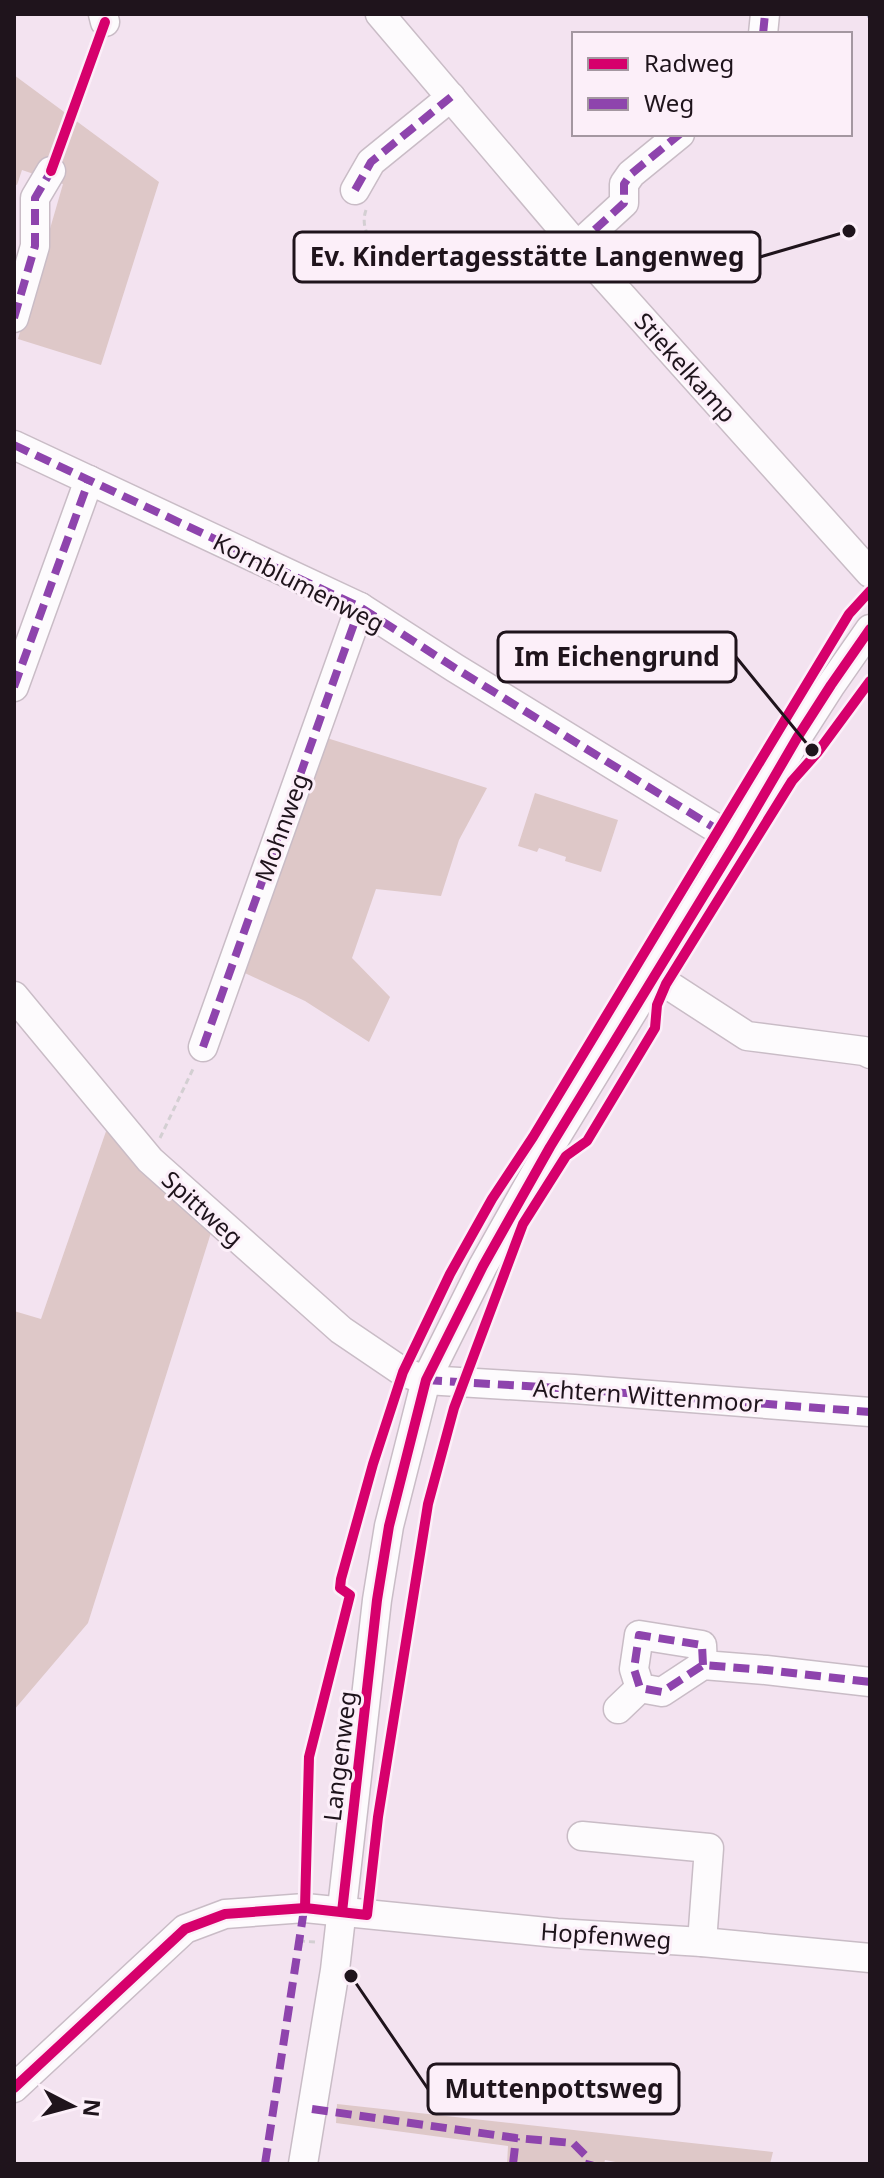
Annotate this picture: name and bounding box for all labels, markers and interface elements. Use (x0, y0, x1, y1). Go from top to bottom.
legend (572, 32, 852, 136)
text: Radweg (644, 46, 734, 79)
text: Weg (644, 86, 694, 119)
callout: Ev. Kindertagesstätte Langenweg (294, 232, 760, 282)
text: Ev. Kindertagesstätte Langenweg (310, 238, 744, 274)
street label: Stiekelkamp (628, 305, 744, 429)
street label: Kornblumenweg (208, 525, 390, 639)
callout: Im Eichengrund (498, 632, 736, 682)
text: Im Eichengrund (514, 638, 720, 674)
street label: Mohnweg (246, 768, 316, 886)
street label: Spittweg (155, 1163, 251, 1253)
street label: Achtern Wittenmoor (532, 1371, 764, 1420)
street label: Langenweg (315, 1689, 363, 1823)
street label: Hopfenweg (540, 1914, 672, 1956)
callout: Muttenpottsweg (428, 2064, 679, 2114)
north arrow (32, 2066, 112, 2146)
text: Muttenpottsweg (445, 2070, 663, 2106)
text: N (77, 2098, 109, 2119)

